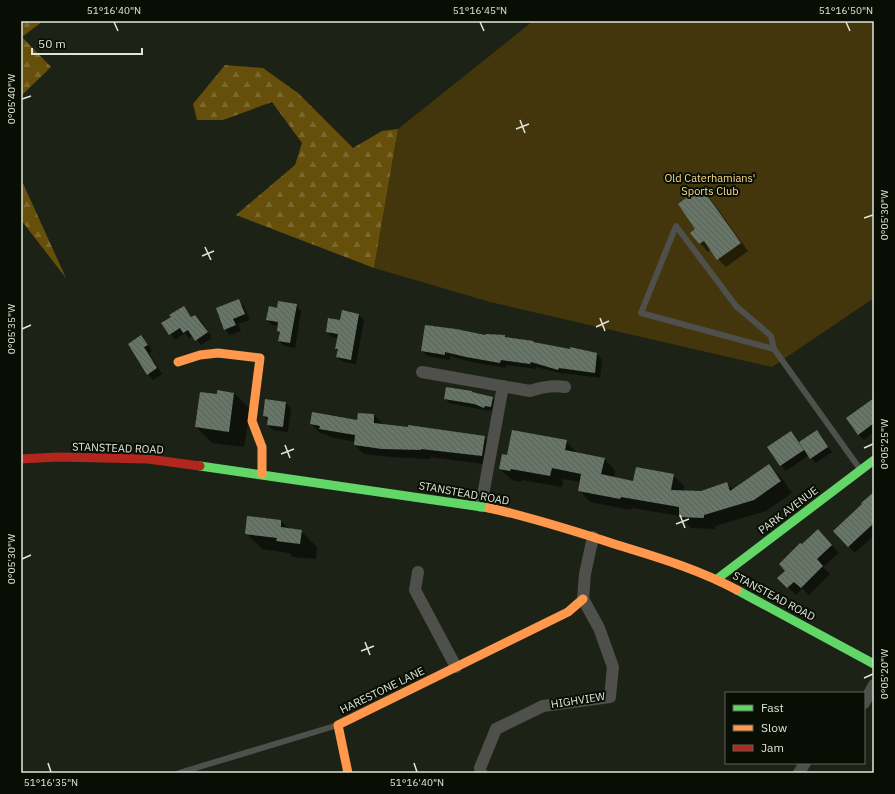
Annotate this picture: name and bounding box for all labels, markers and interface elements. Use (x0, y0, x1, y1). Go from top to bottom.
text: 51°16'40"N (87, 4, 141, 17)
text: 51°16'45"N (453, 4, 507, 17)
text: 51°16'50"N (819, 4, 873, 17)
scale bar (32, 30, 142, 56)
text: 50 m (38, 36, 66, 51)
text: 0°05'40"W (5, 74, 18, 124)
park label: Old Caterhamians' Sports Club (665, 171, 755, 198)
text: 0°05'30"W (878, 190, 891, 240)
text: 0°05'35"W (5, 304, 18, 354)
text: 0°05'25"W (878, 419, 891, 469)
street label: STANSTEAD ROAD (72, 439, 164, 457)
street label: STANSTEAD ROAD (418, 478, 510, 508)
street label: PARK AVENUE (755, 483, 821, 537)
text: 0°05'30"W (5, 534, 18, 584)
street label: STANSTEAD ROAD (730, 568, 818, 624)
text: 0°05'20"W (878, 649, 891, 699)
street label: HARESTONE LANE (338, 664, 426, 716)
street label: HIGHVIEW (550, 689, 606, 711)
legend (725, 692, 865, 764)
text: Fast (761, 700, 784, 715)
text: Slow (761, 720, 787, 735)
text: Jam (761, 740, 784, 755)
text: 51°16'35"N (24, 776, 78, 789)
text: 51°16'40"N (390, 776, 444, 789)

